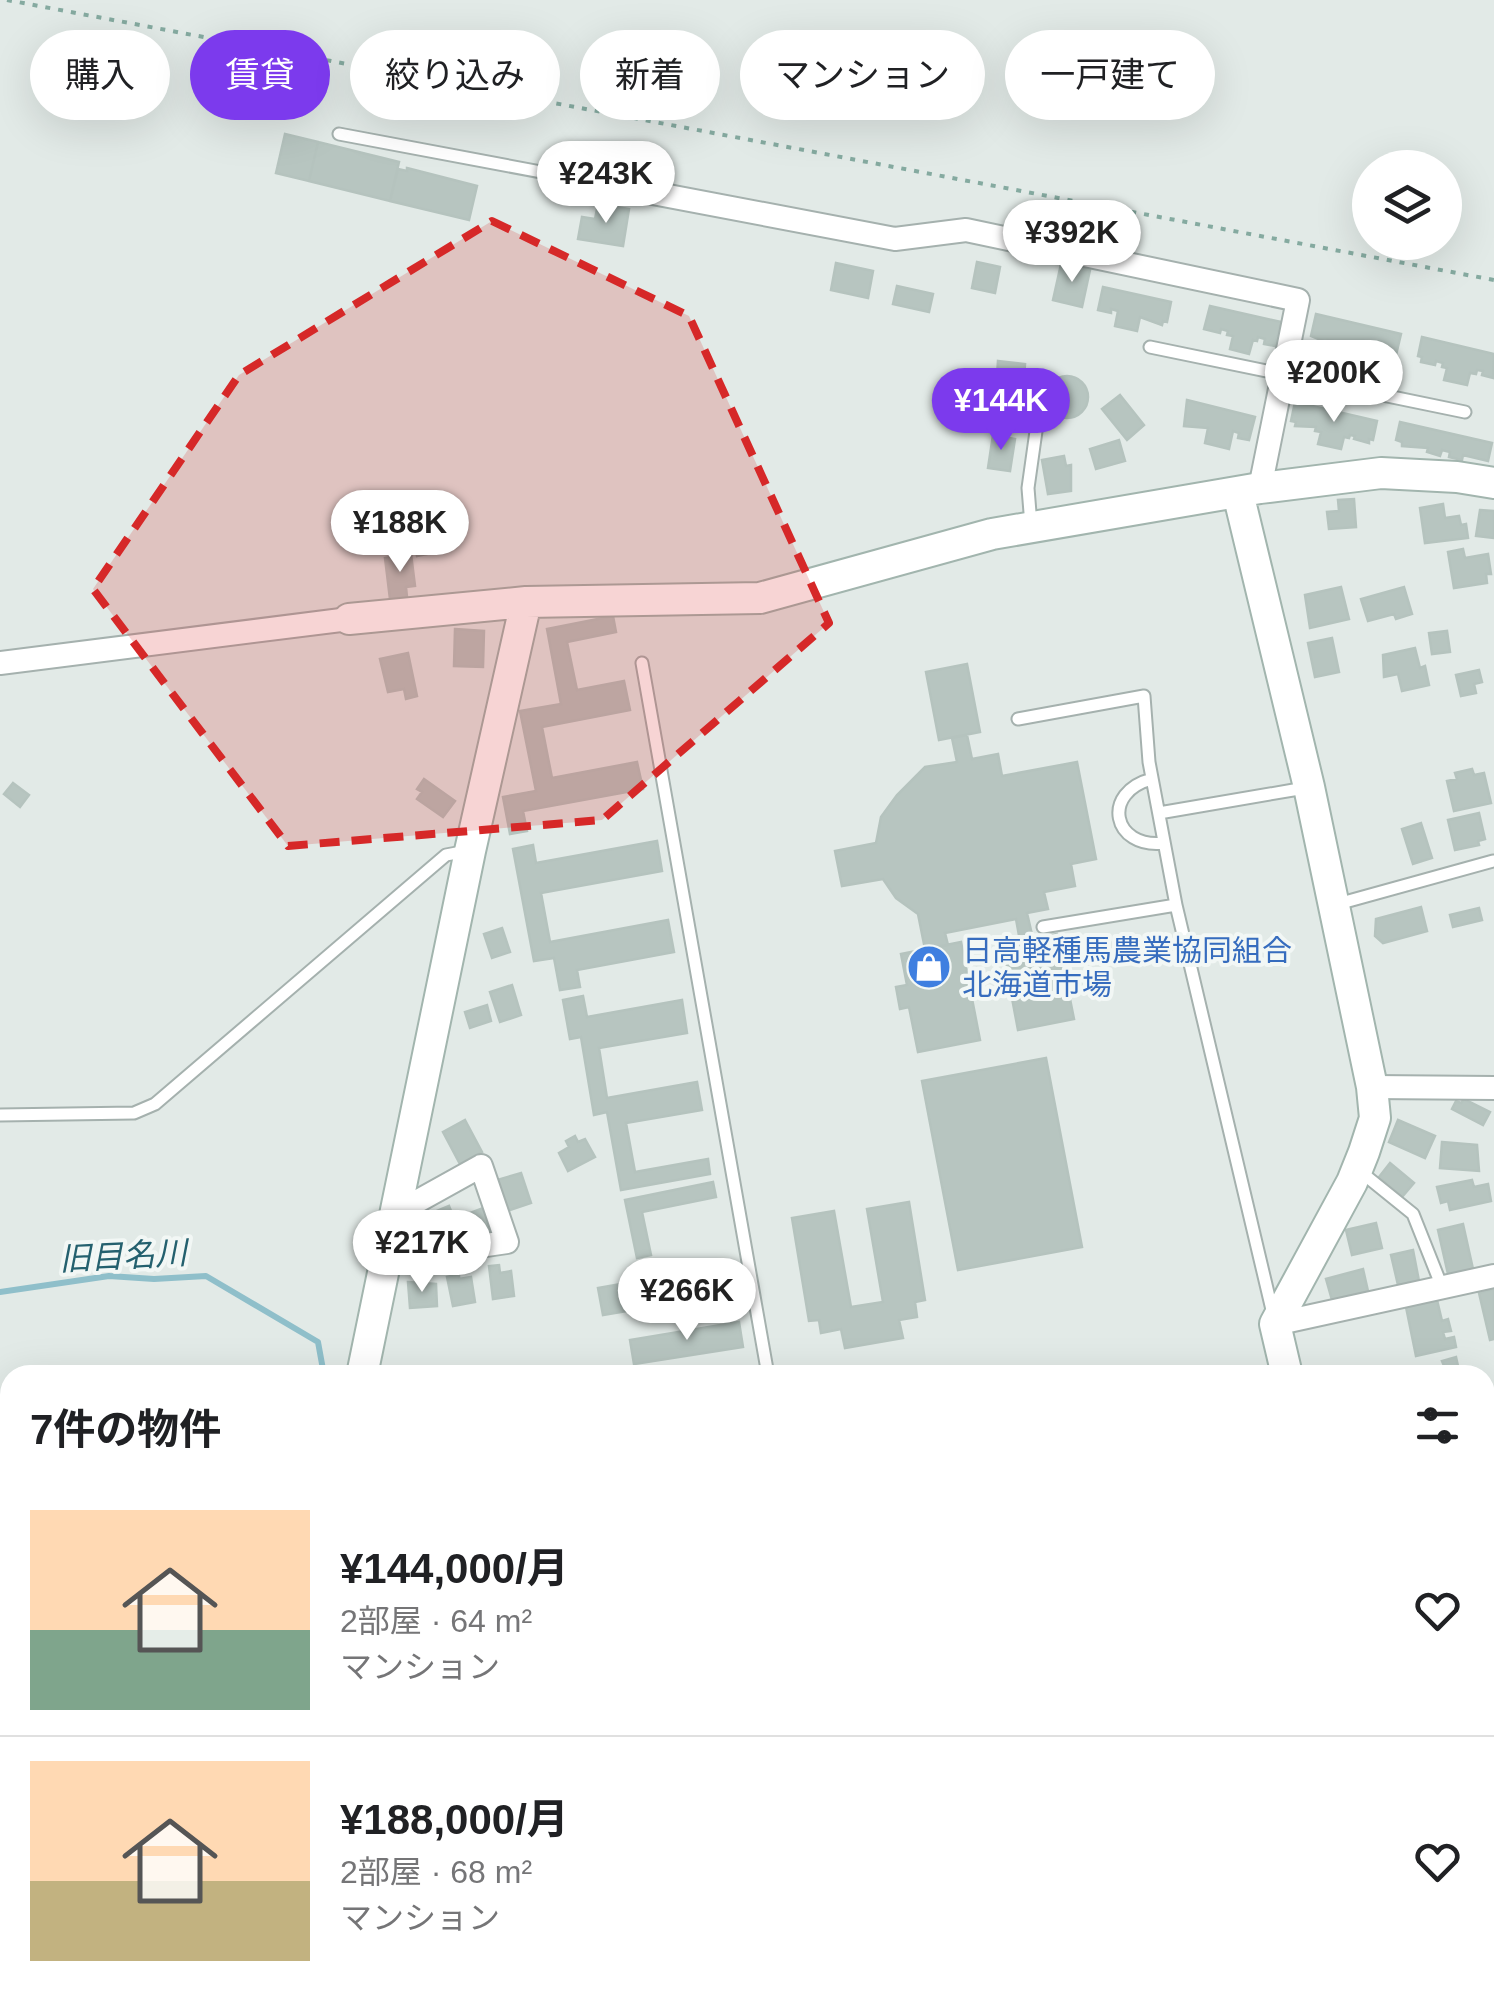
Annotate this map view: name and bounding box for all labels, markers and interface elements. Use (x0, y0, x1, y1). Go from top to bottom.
chip: 購入 (30, 30, 170, 120)
chip: 賃貸 (190, 30, 330, 120)
chip: 絞り込み (350, 30, 560, 120)
chip: 新着 (580, 30, 720, 120)
chip: マンション (740, 30, 985, 120)
chip: 一戸建て (1005, 30, 1215, 120)
pin: ¥243K (536, 141, 676, 226)
map controls (1352, 150, 1462, 260)
button: layers (1352, 150, 1462, 260)
text: ¥243K (559, 155, 653, 191)
pin: ¥392K (1002, 200, 1142, 285)
text: ¥392K (1025, 214, 1119, 250)
pin: ¥200K (1264, 340, 1404, 425)
text: ¥200K (1287, 354, 1381, 390)
pin: ¥144K (931, 368, 1071, 453)
text: ¥144K (954, 382, 1048, 418)
pin: ¥188K (330, 490, 470, 575)
text: ¥188K (353, 504, 447, 540)
place label: 日高軽種馬農業協同組合 北海道市場 (962, 934, 1292, 1001)
shop icon: 日高軽種馬農業協同組合 北海道市場 (906, 944, 952, 990)
pin: ¥217K (352, 1210, 492, 1295)
text: ¥217K (375, 1224, 469, 1260)
water label: 旧目名川 (58, 1235, 191, 1277)
pin: ¥266K (617, 1258, 757, 1343)
text: ¥266K (640, 1272, 734, 1308)
icon: filters (1410, 1398, 1465, 1453)
text: 7件の物件 (30, 1406, 221, 1453)
text: ¥144,000/月 (340, 1545, 569, 1592)
icon: home (110, 1550, 230, 1670)
icon: heart (1410, 1583, 1465, 1638)
text: 2部屋 · 64 m² (340, 1603, 532, 1639)
text: マンション (340, 1649, 500, 1685)
text: ¥188,000/月 (340, 1796, 569, 1843)
icon: home (110, 1801, 230, 1921)
icon: heart (1410, 1834, 1465, 1889)
text: 2部屋 · 68 m² (340, 1854, 532, 1890)
text: マンション (340, 1900, 500, 1936)

